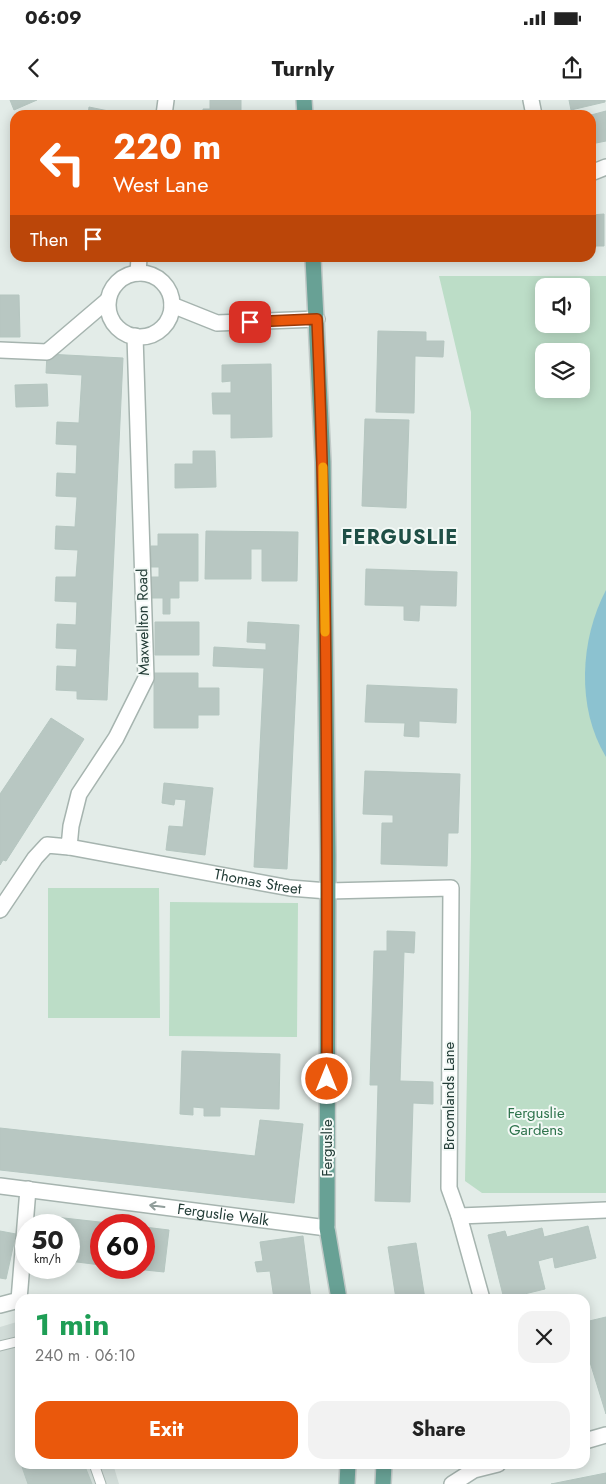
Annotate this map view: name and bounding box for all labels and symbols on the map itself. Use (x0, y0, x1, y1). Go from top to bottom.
pin (229, 301, 271, 343)
district label: FERGUSLIE (342, 523, 458, 552)
street label: Maxwellton Road (131, 568, 155, 676)
street label: Thomas Street (212, 863, 303, 900)
street label: Broomlands Lane (438, 1041, 460, 1150)
position arrow (300, 1052, 352, 1104)
park label: Ferguslie Gardens (507, 1102, 565, 1141)
street label: Ferguslie (316, 1119, 338, 1177)
street label: Ferguslie Walk (176, 1198, 271, 1232)
one-way arrow (150, 1201, 166, 1211)
speed limit sign: 60 (90, 1214, 155, 1279)

